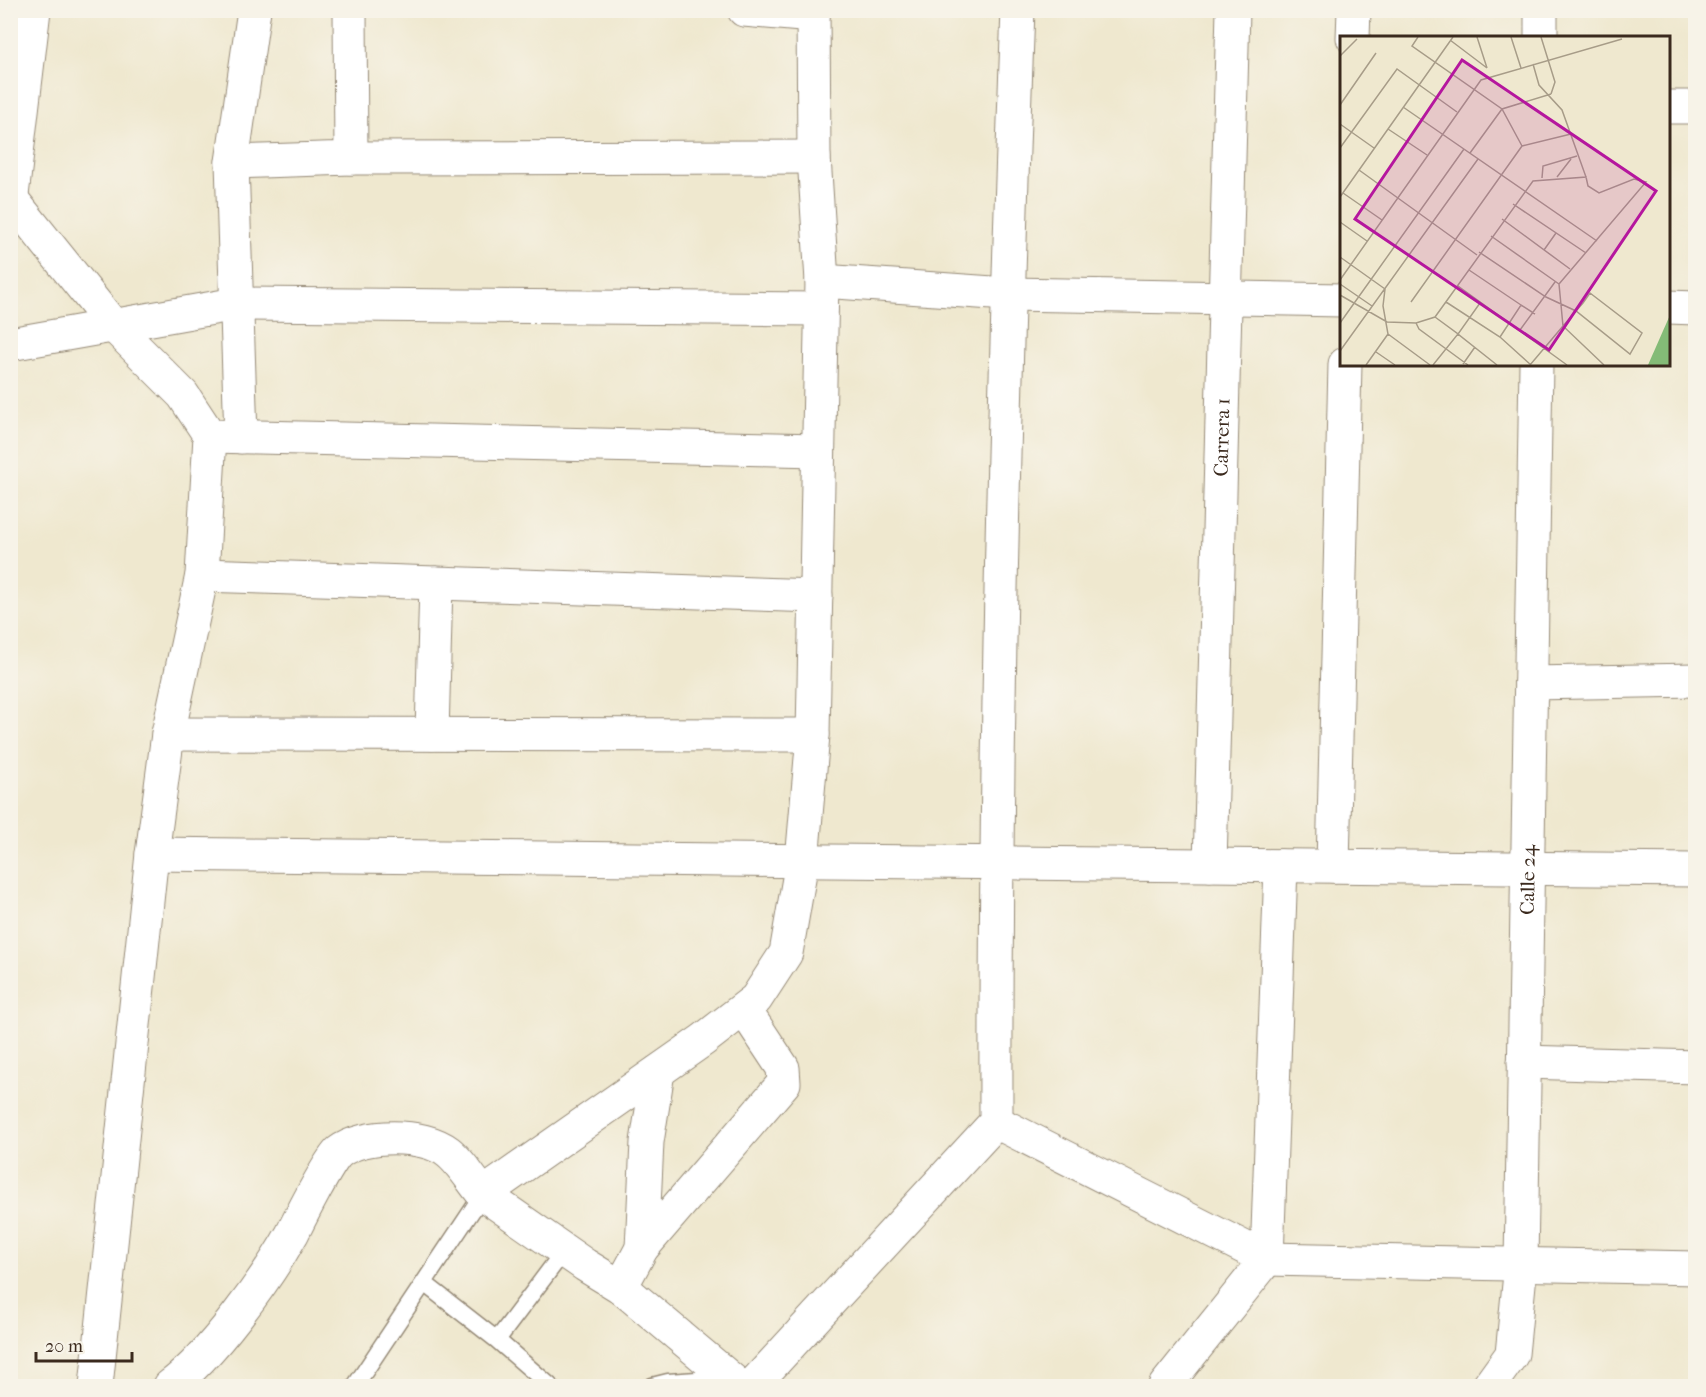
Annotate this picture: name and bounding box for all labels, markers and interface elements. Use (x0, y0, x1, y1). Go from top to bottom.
inset map (1340, 36, 1670, 366)
street label: Carrera 1 (1209, 397, 1234, 477)
street label: Calle 24 (1515, 844, 1540, 915)
scale bar (36, 1325, 132, 1363)
text: 20 m (45, 1336, 83, 1357)

